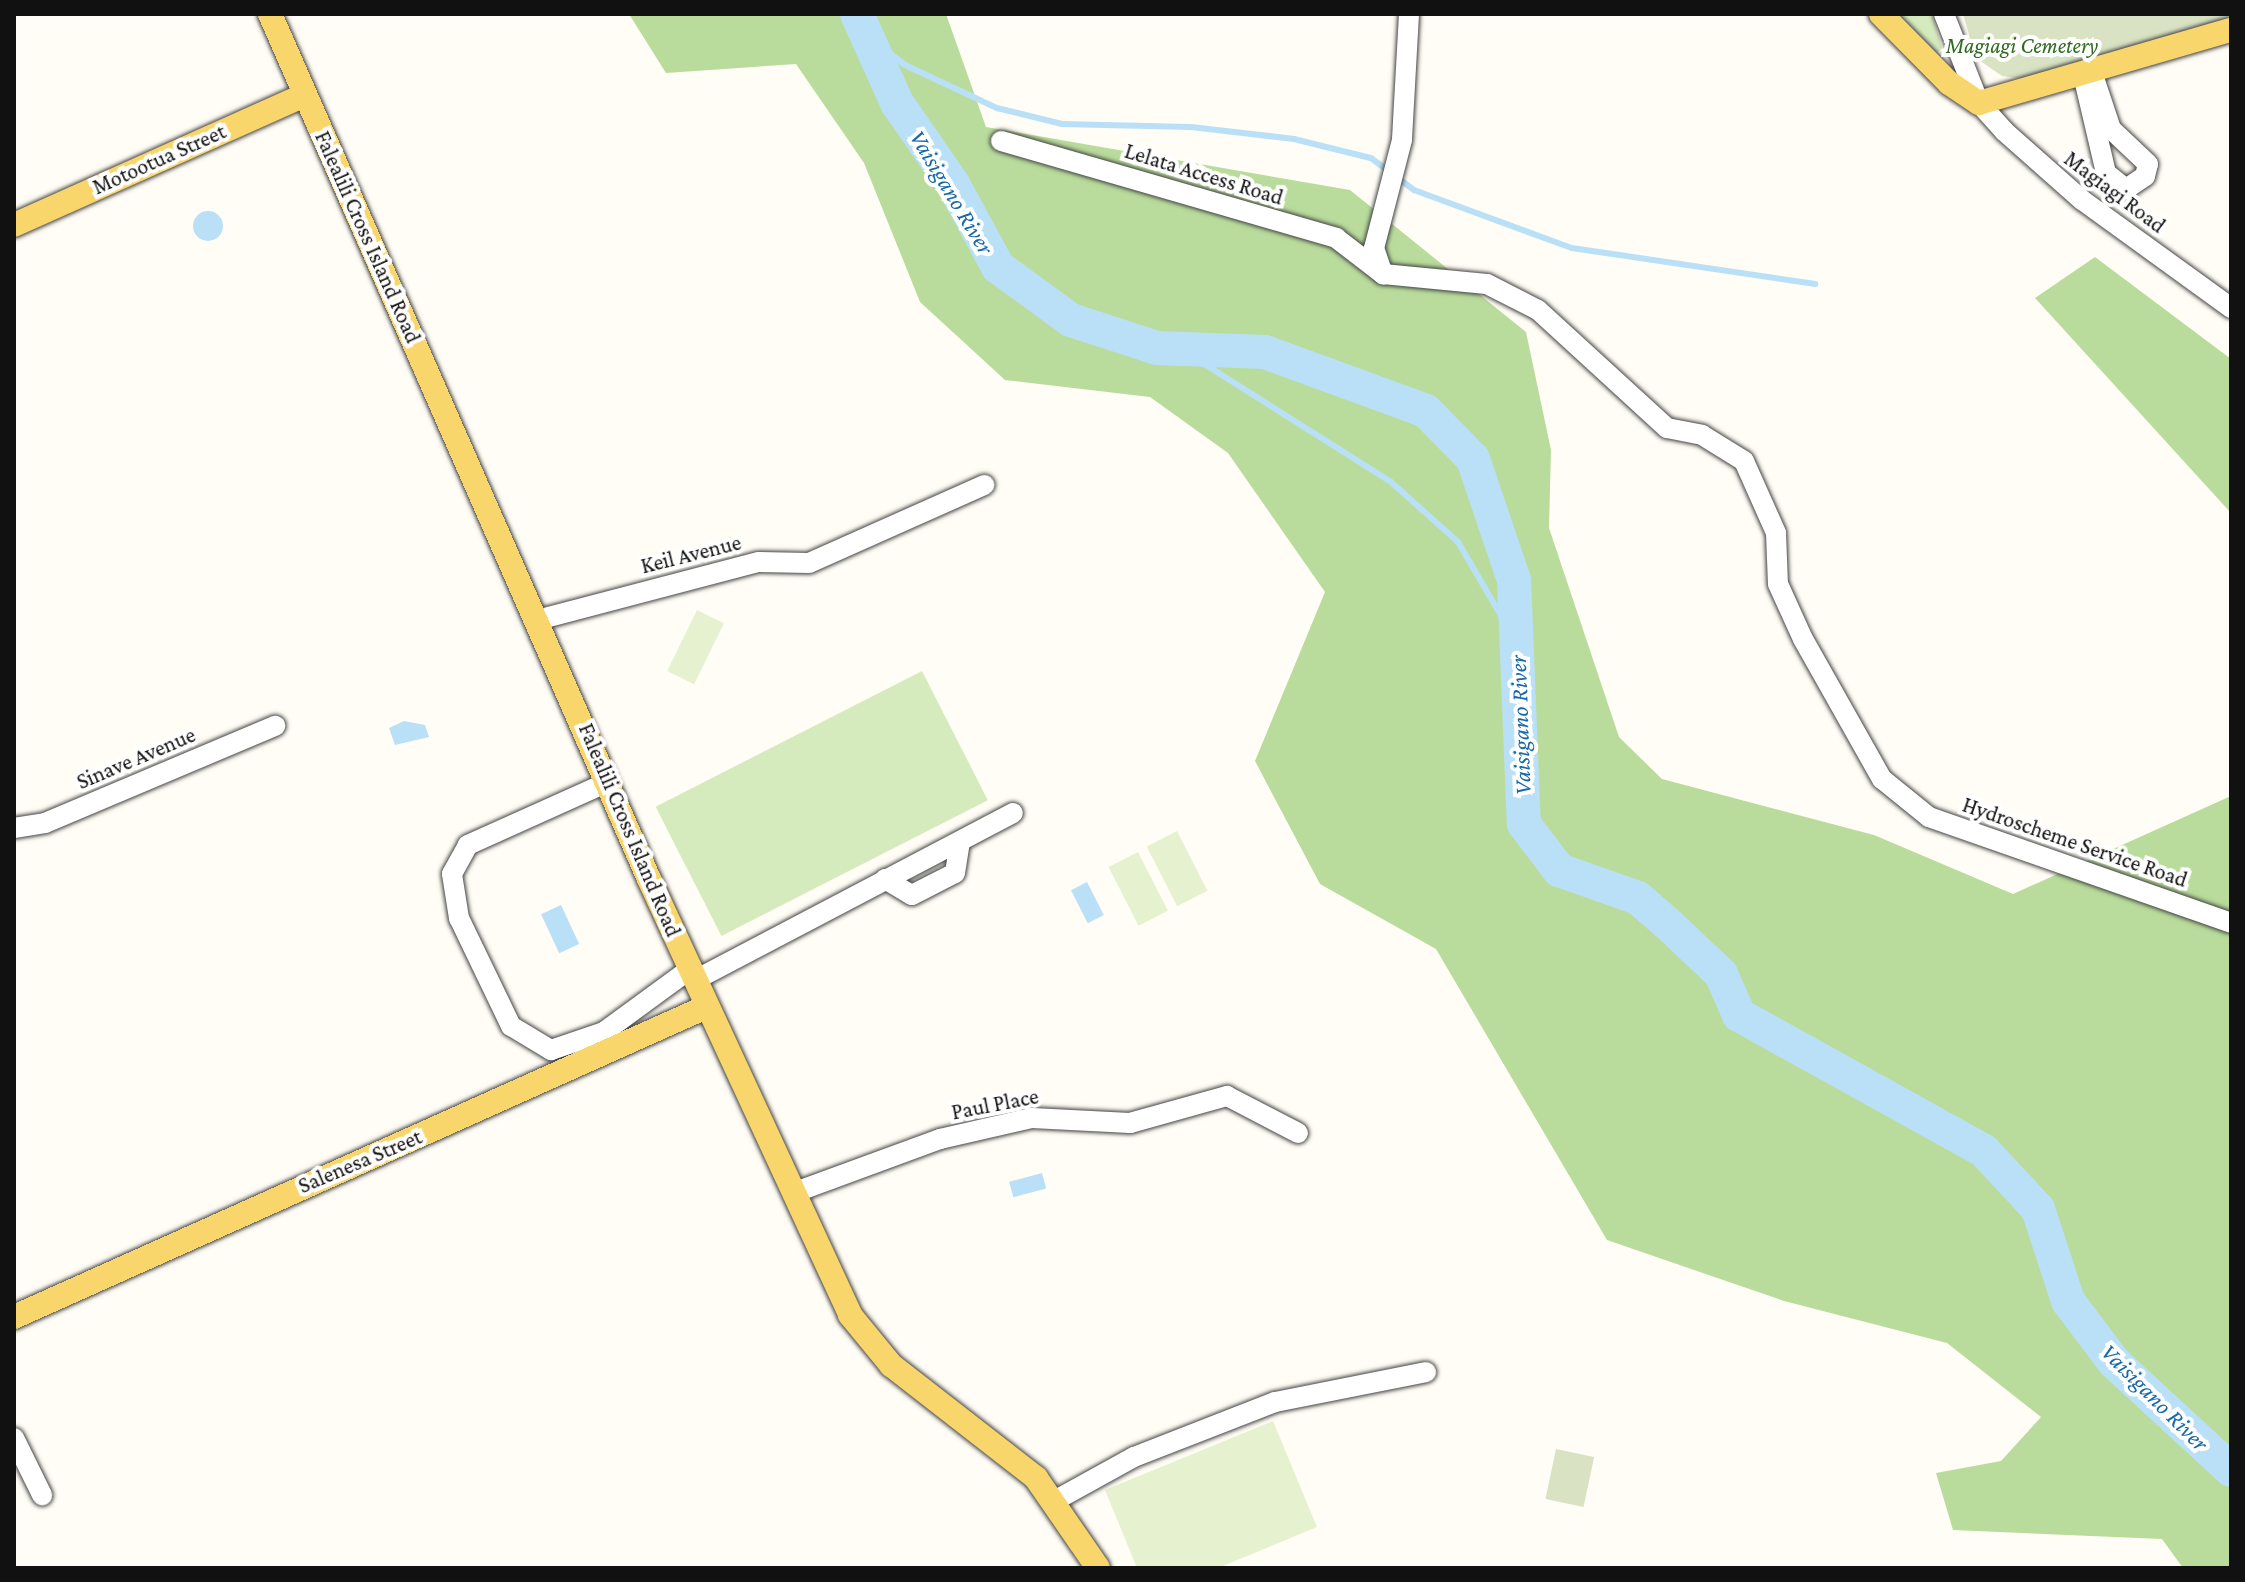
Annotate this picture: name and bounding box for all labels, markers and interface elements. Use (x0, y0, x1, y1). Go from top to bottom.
park label: Magiagi Cemetery (1946, 33, 2098, 59)
street label: Motootua Street (88, 118, 230, 200)
water label: Vaisigano River (904, 125, 1000, 259)
street label: Falealili Cross Island Road (309, 127, 427, 347)
street label: Lelata Access Road (1122, 137, 1286, 211)
street label: Magiagi Road (2059, 145, 2171, 239)
street label: Keil Avenue (638, 529, 744, 579)
water label: Vaisigano River (1503, 655, 1537, 795)
street label: Falealili Cross Island Road (573, 719, 687, 941)
street label: Sinave Avenue (73, 721, 199, 795)
street label: Hydroscheme Service Road (1959, 791, 2191, 893)
street label: Paul Place (949, 1083, 1041, 1125)
street label: Salenesa Street (294, 1123, 426, 1199)
water label: Vaisigano River (2095, 1337, 2215, 1457)

